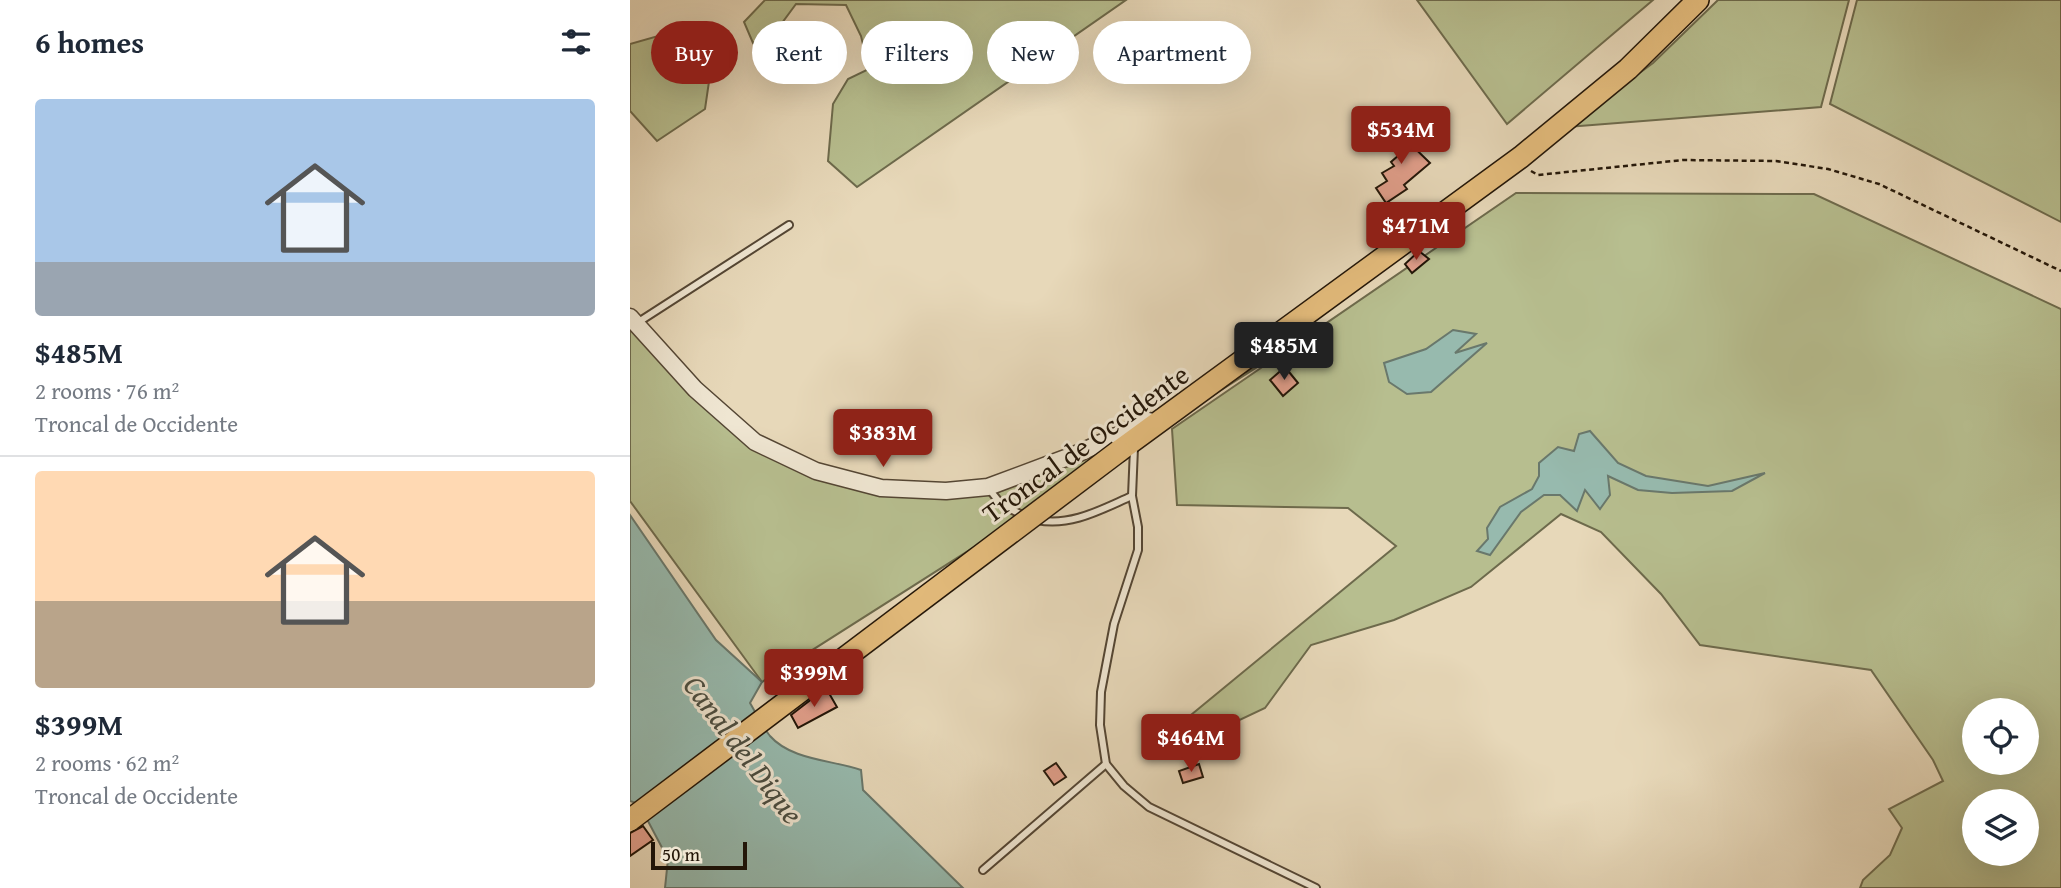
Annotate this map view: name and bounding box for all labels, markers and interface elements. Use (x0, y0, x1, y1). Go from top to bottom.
text: 6 homes (35, 20, 144, 64)
chip: Buy (651, 21, 738, 84)
chip: Rent (752, 21, 847, 84)
chip: Filters (861, 21, 973, 84)
chip: New (987, 21, 1079, 84)
chip: Apartment (1093, 21, 1251, 84)
icon: filters (557, 23, 595, 61)
pin: $534M (1352, 106, 1450, 166)
text: $534M (1367, 112, 1435, 145)
icon: home (252, 145, 378, 271)
pin: $471M (1367, 202, 1465, 262)
text: $471M (1382, 208, 1450, 241)
pin: $485M (1235, 322, 1333, 382)
text: $485M (1250, 328, 1318, 361)
text: $485M (35, 330, 123, 374)
street label: Troncal de Occidente (973, 354, 1197, 532)
text: 2 rooms · 76 m² (35, 374, 179, 407)
text: Troncal de Occidente (35, 407, 238, 440)
pin: $383M (834, 410, 932, 469)
text: $383M (849, 415, 917, 448)
icon: home (252, 517, 378, 643)
pin: $399M (765, 650, 863, 709)
text: $399M (780, 655, 848, 688)
water label: Canal del Dique (673, 665, 815, 833)
map controls (1962, 698, 2039, 866)
button: locate (1962, 698, 2039, 775)
text: $399M (35, 702, 123, 746)
pin: $464M (1142, 714, 1240, 774)
text: $464M (1157, 720, 1225, 753)
text: 2 rooms · 62 m² (35, 746, 179, 779)
text: Troncal de Occidente (35, 779, 238, 812)
button: layers (1962, 789, 2039, 866)
scale bar (651, 839, 747, 871)
text: 50 m (662, 840, 700, 868)

